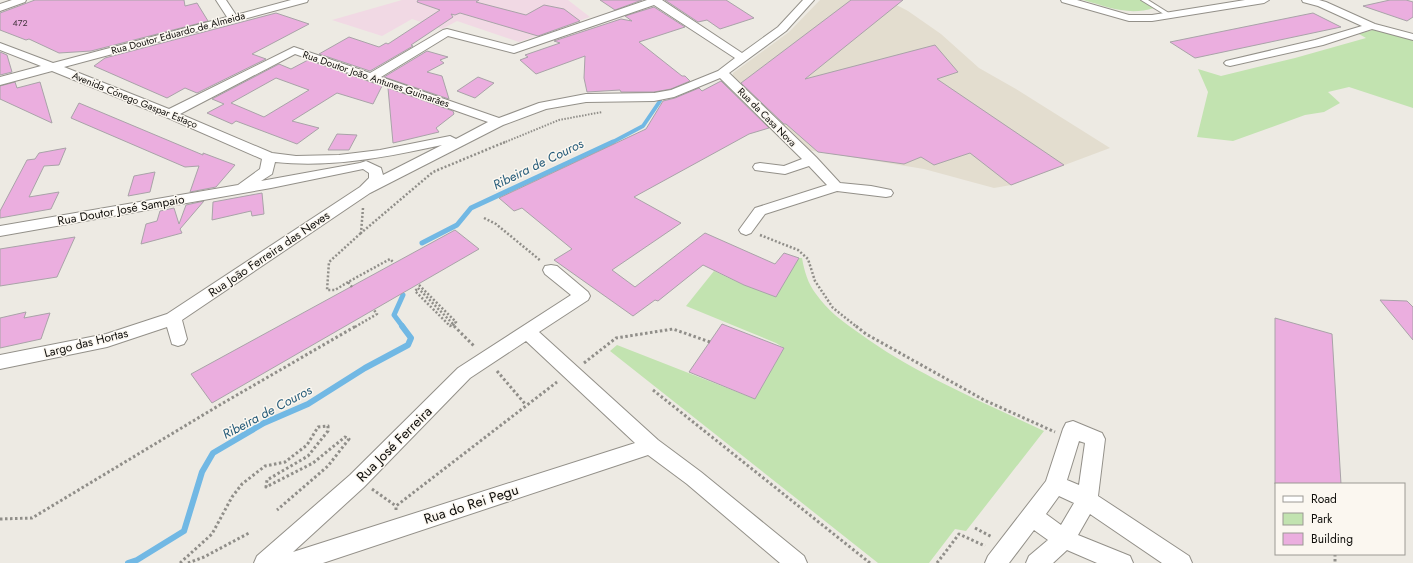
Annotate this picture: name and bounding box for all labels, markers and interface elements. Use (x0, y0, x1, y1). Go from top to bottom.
street label: Rua Doutor Eduardo de Almeida (109, 8, 247, 58)
house number: 472 (12, 16, 28, 29)
street label: Rua Doutor João Antunes Guimarães (301, 47, 451, 111)
street label: Avenida Cónego Gaspar Estaço (70, 68, 201, 132)
street label: Rua da Casa Nova (734, 84, 800, 150)
water label: Ribeira de Couros (490, 133, 587, 194)
street label: Rua Doutor José Sampaio (56, 190, 186, 230)
street label: Rua João Ferreira das Neves (205, 206, 333, 301)
street label: Largo das Hortas (42, 324, 130, 362)
water label: Ribeira de Couros (219, 380, 316, 444)
street label: Rua José Ferreira (352, 402, 436, 486)
street label: Rua do Rei Pegu (421, 479, 521, 529)
legend (1275, 483, 1405, 555)
text: Road (1311, 490, 1337, 508)
text: Park (1311, 510, 1333, 528)
text: Building (1311, 530, 1353, 548)

